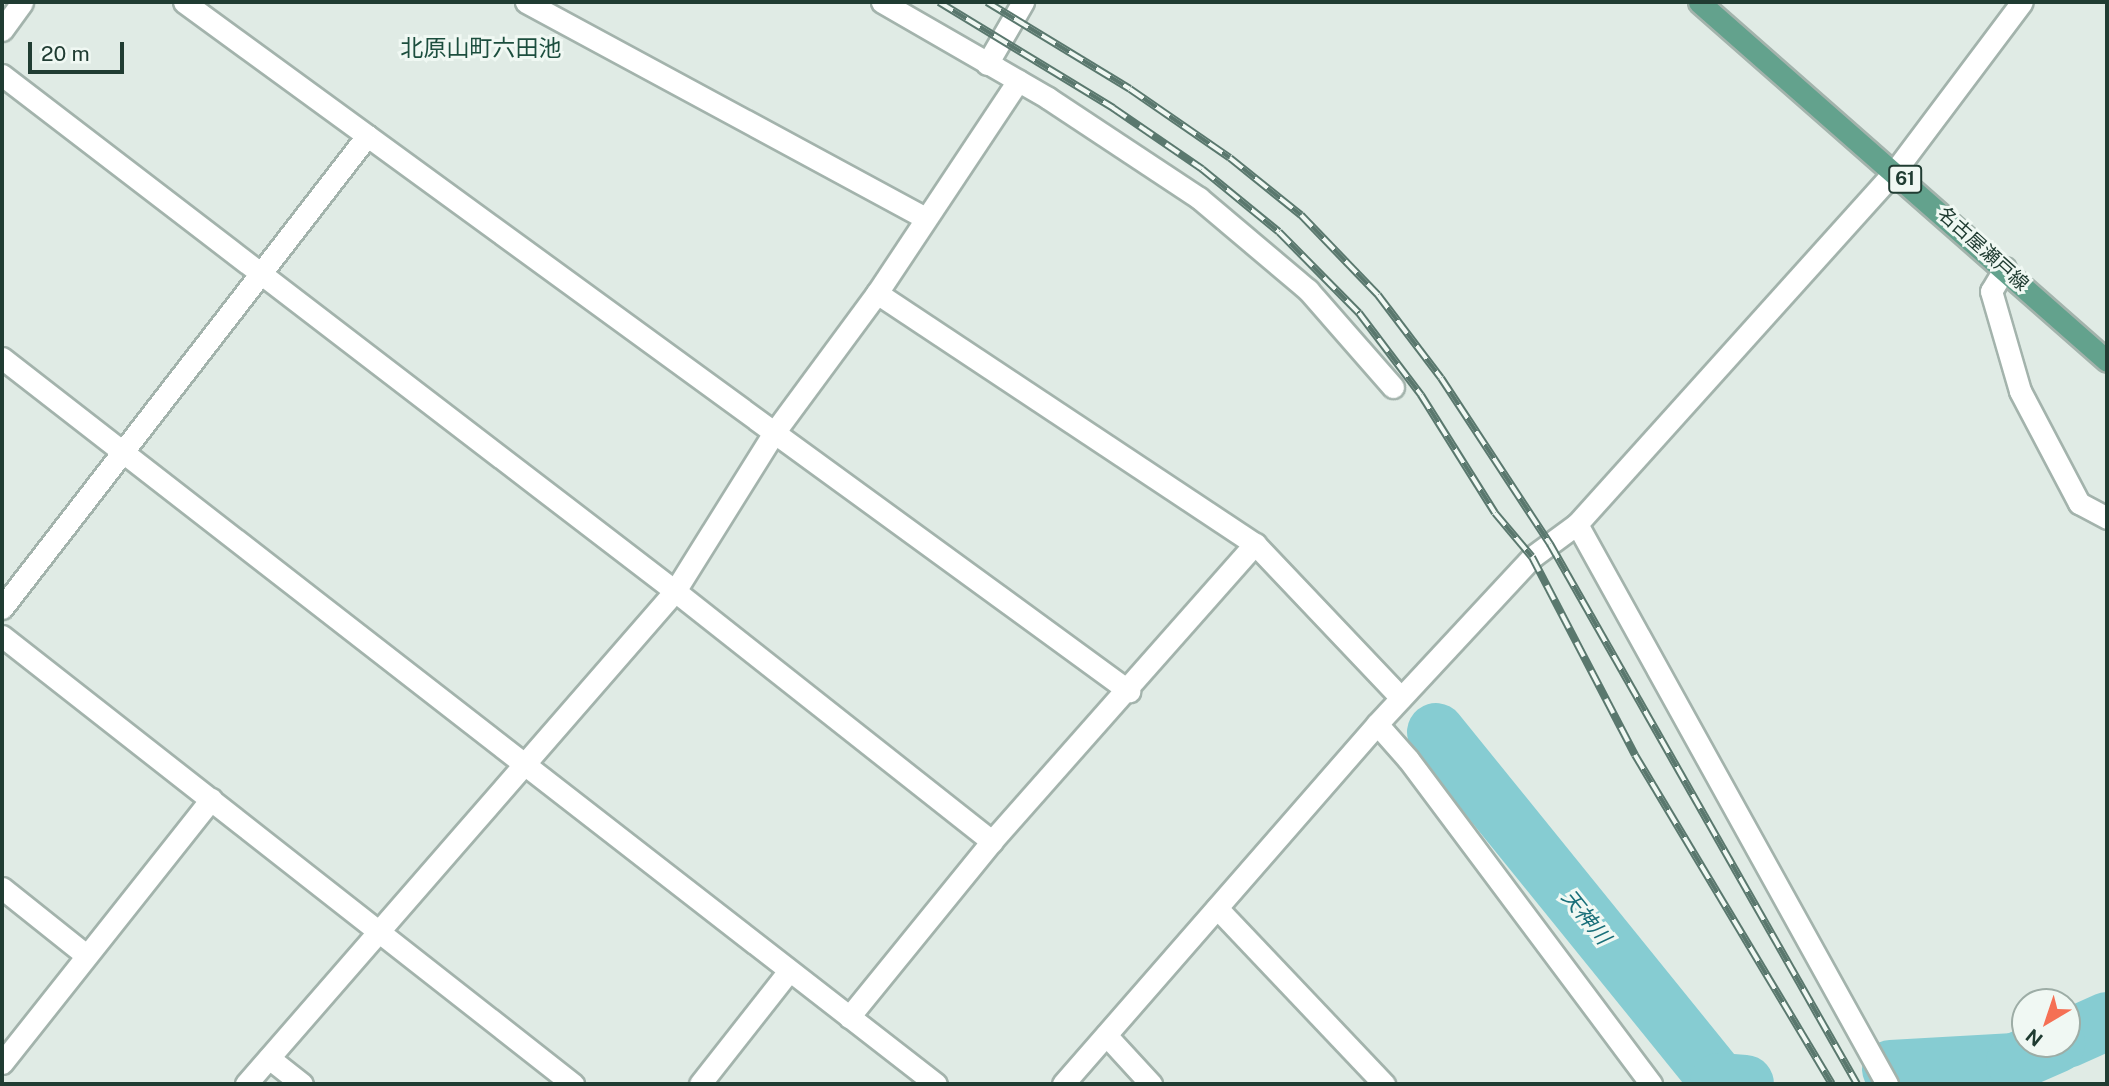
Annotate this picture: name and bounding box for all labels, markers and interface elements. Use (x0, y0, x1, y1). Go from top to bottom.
scale bar (32, 28, 128, 72)
district label: 北原山町六田池 (401, 34, 561, 62)
text: 20 m (41, 41, 90, 66)
road number: 61 (1888, 164, 1923, 194)
street label: 名古屋瀬戸線 (1933, 202, 2033, 296)
water label: 天神川 (1556, 885, 1616, 949)
north arrow (2011, 988, 2081, 1058)
text: N (2021, 1025, 2047, 1051)

